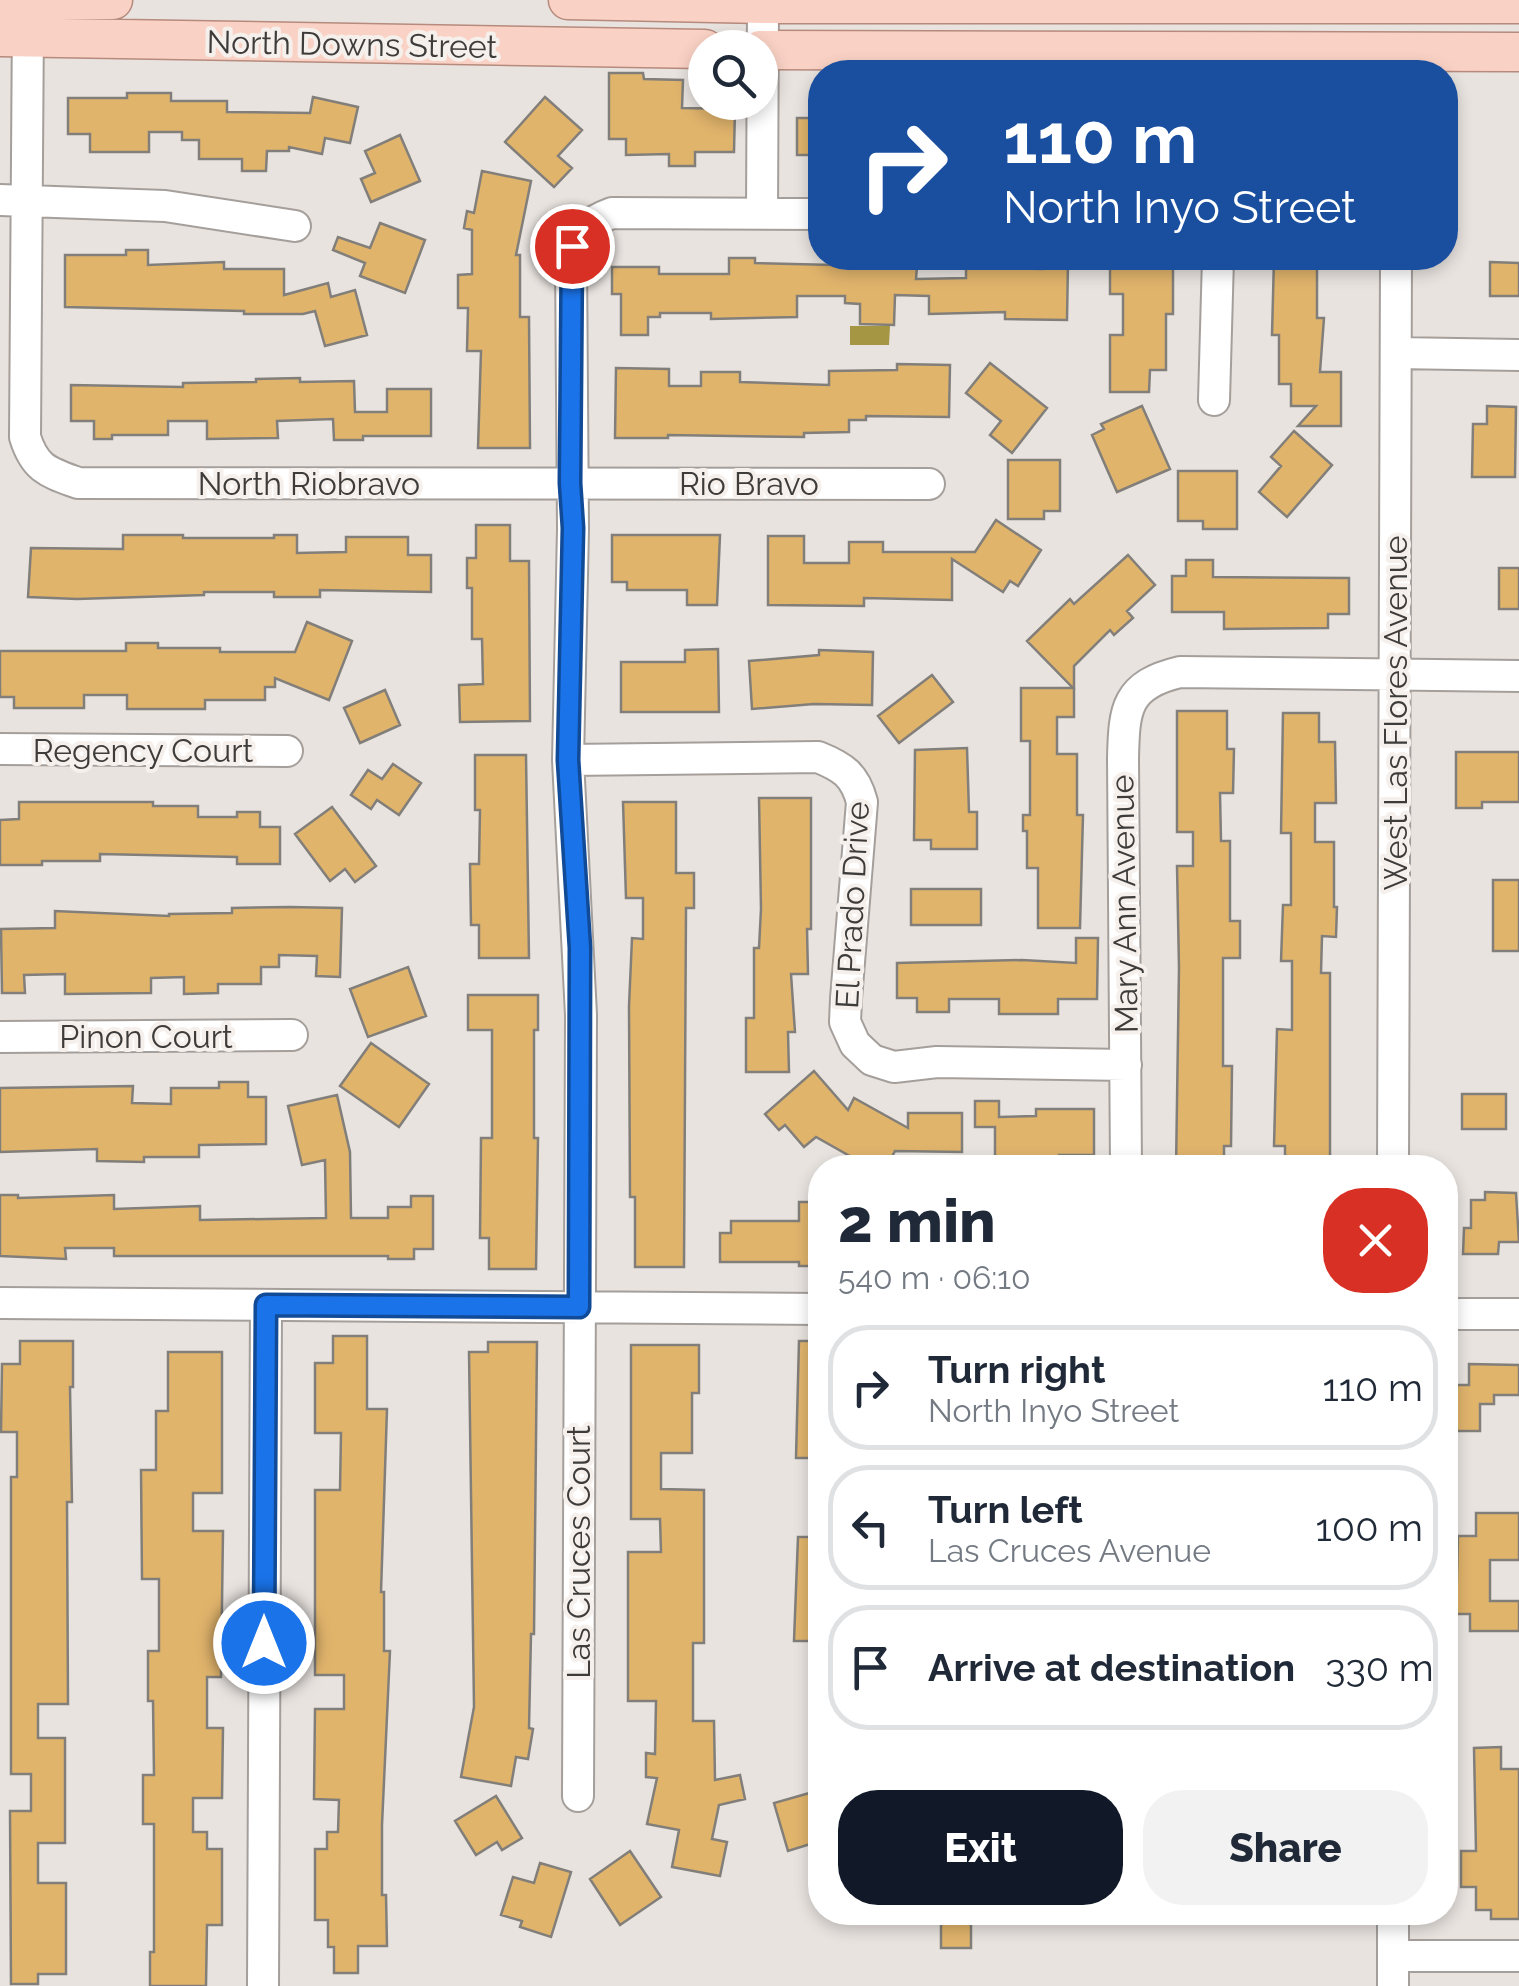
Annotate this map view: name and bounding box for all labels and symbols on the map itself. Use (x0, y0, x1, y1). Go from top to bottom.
street label: North Downs Street (206, 23, 498, 65)
pin (530, 204, 615, 289)
street label: North Riobravo (198, 465, 420, 502)
street label: Rio Bravo (679, 465, 819, 502)
street label: West Las Flores Avenue (1377, 535, 1414, 891)
street label: Regency Court (33, 732, 253, 769)
street label: Mary Ann Avenue (1103, 774, 1145, 1034)
street label: El Prado Drive (828, 800, 876, 1010)
street label: Pinon Court (59, 1018, 233, 1055)
street label: Las Cruces Court (560, 1425, 597, 1679)
position arrow (212, 1591, 316, 1695)

